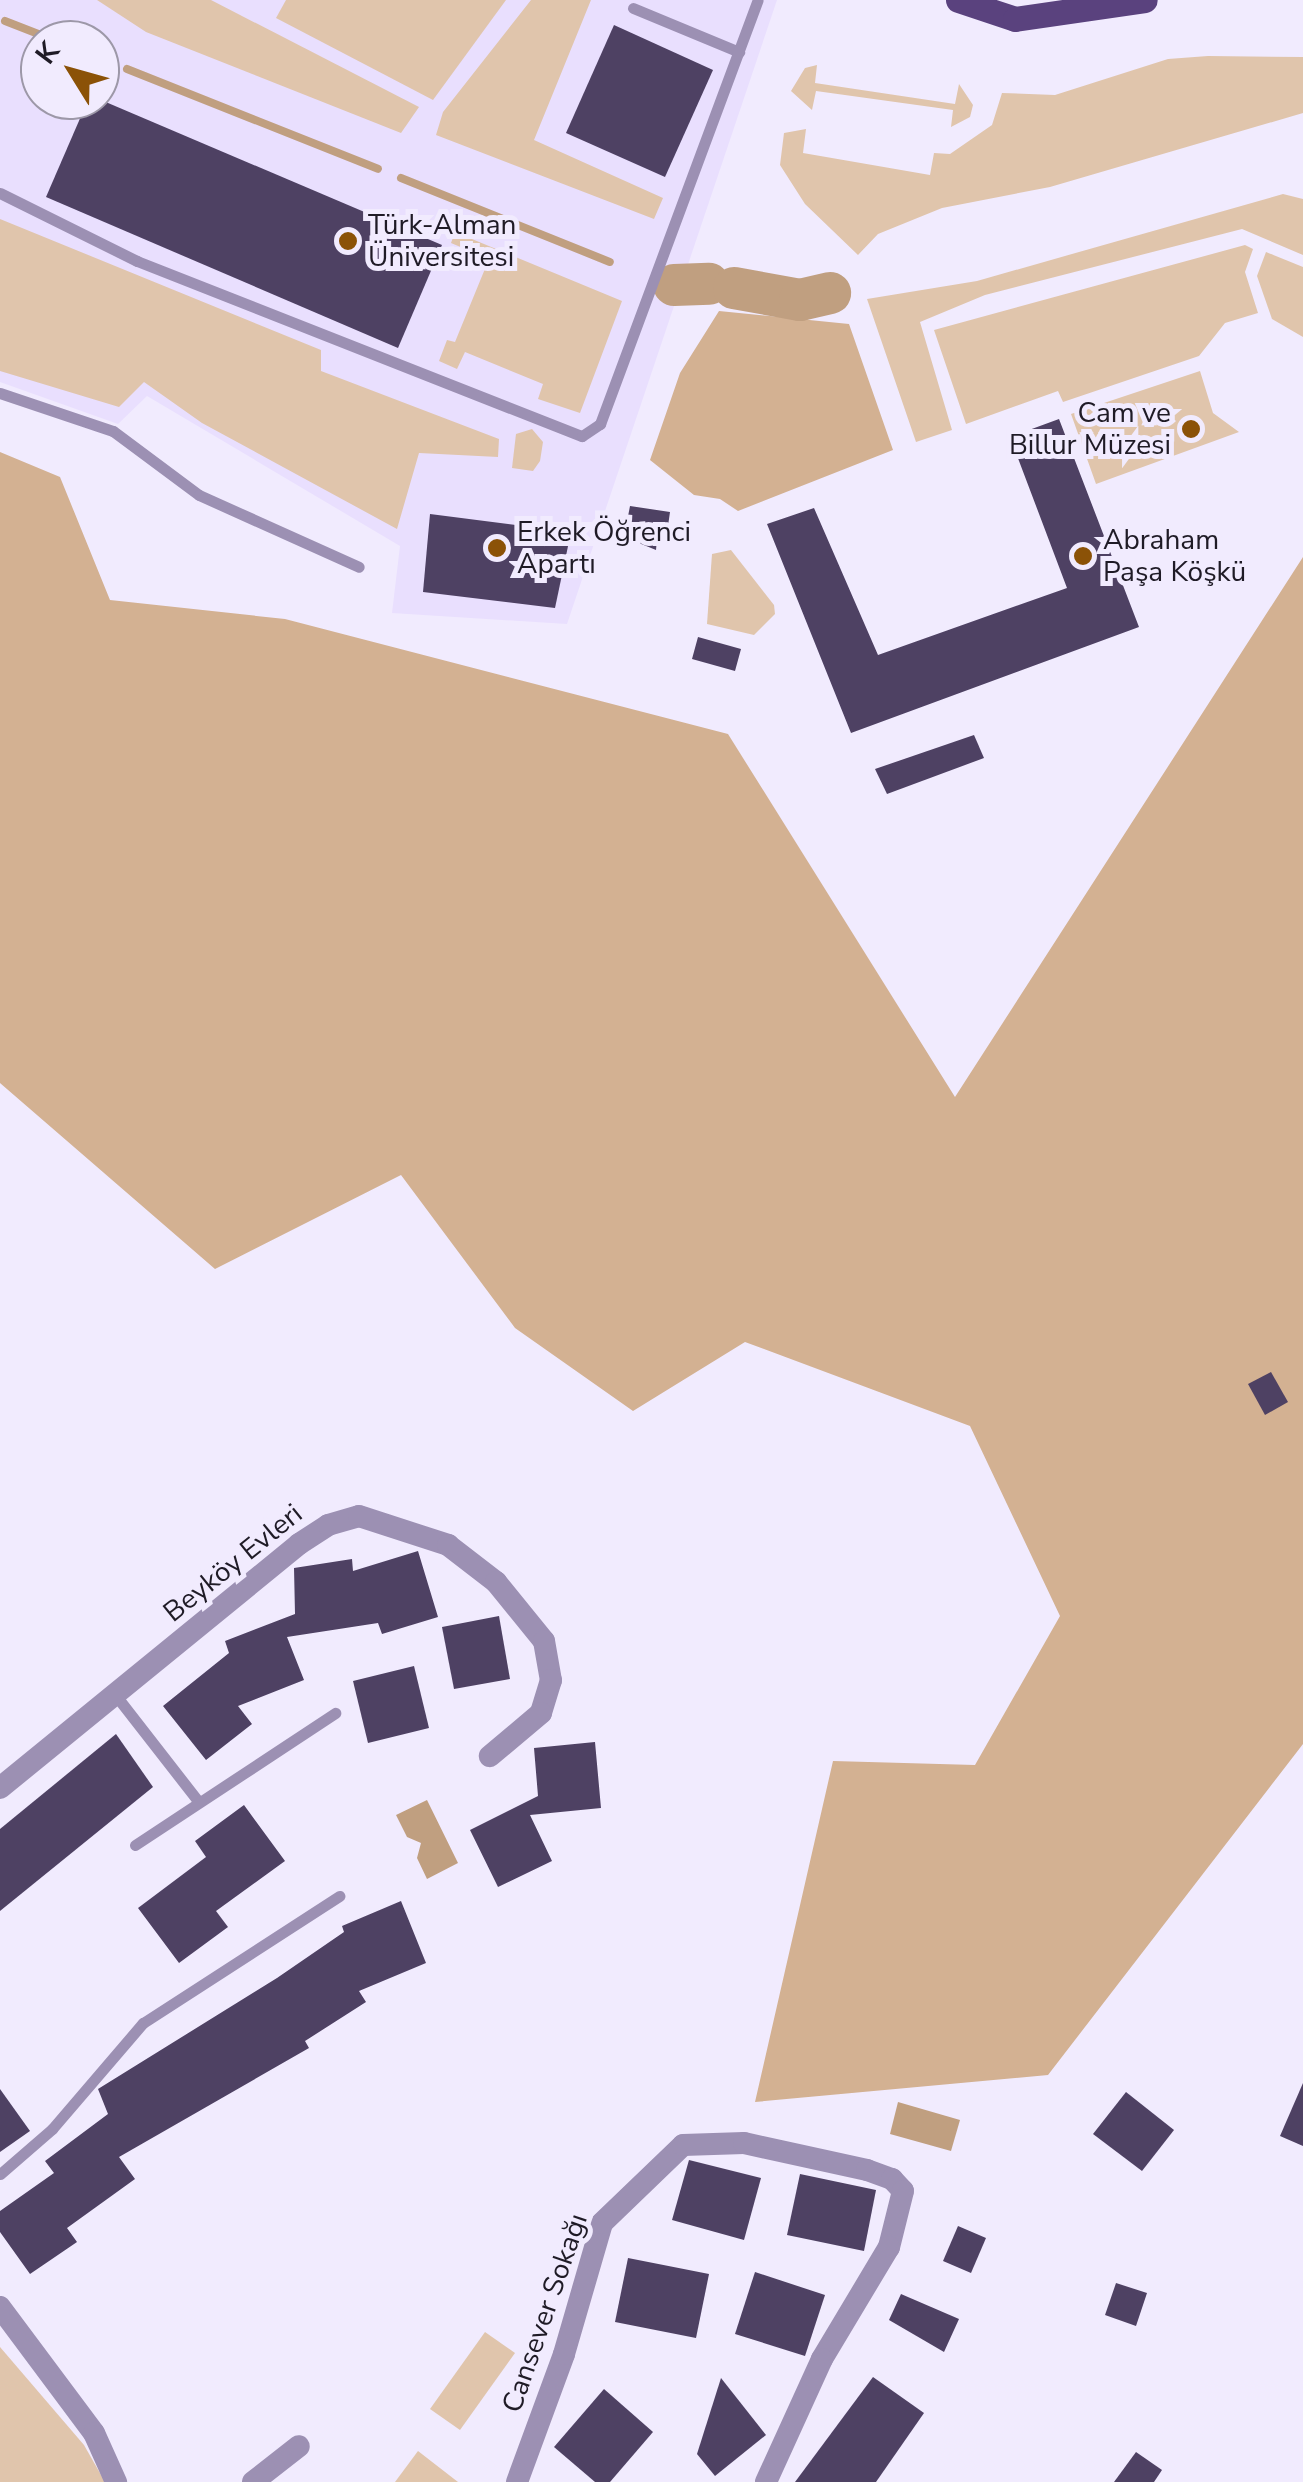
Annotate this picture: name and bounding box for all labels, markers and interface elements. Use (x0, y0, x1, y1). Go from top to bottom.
north arrow (20, 20, 120, 120)
text: K (27, 34, 68, 72)
place label: Türk-Alman Üniversitesi (368, 208, 516, 274)
marker: Türk-Alman Üniversitesi (337, 230, 359, 252)
place label: Cam ve Billur Müzesi (1009, 396, 1171, 462)
marker: Cam ve Billur Müzesi (1180, 418, 1202, 440)
place label: Erkek Öğrenci Apartı (517, 515, 691, 581)
place label: Abraham Paşa Köşkü (1103, 523, 1246, 589)
marker: Erkek Öğrenci Apartı (486, 537, 508, 559)
marker: Abraham Paşa Köşkü (1072, 545, 1094, 567)
street label: Beyköy Evleri (157, 1497, 309, 1629)
street label: Cansever Sokağı (495, 2209, 595, 2417)

